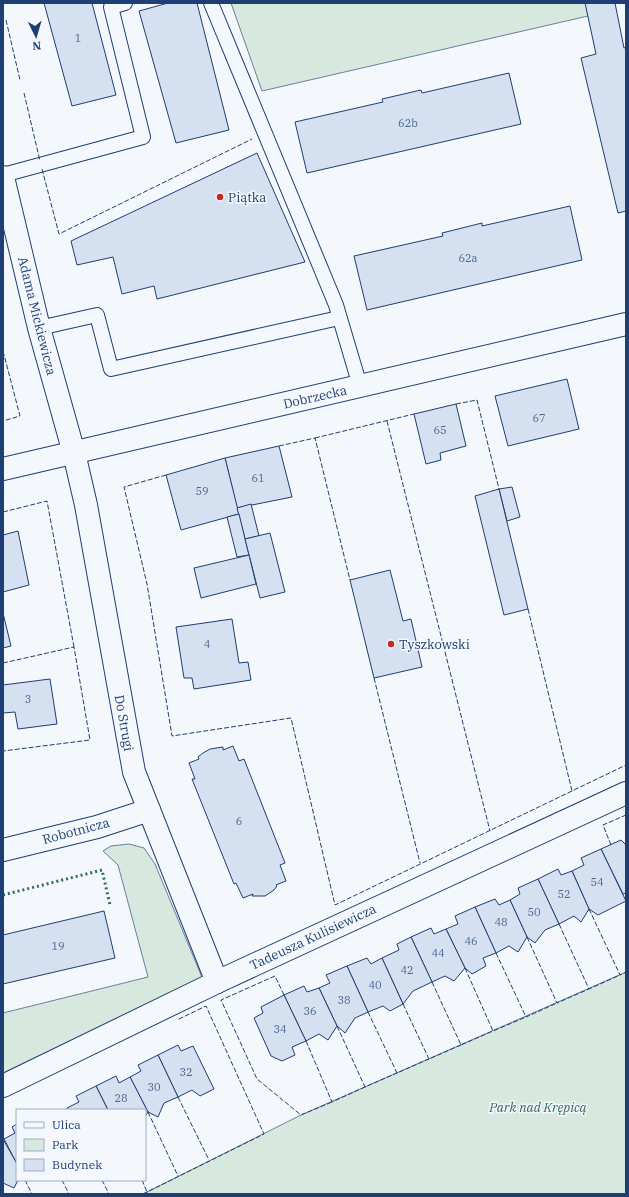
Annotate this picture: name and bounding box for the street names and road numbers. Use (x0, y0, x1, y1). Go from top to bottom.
street label: Adama Mickiewicza (14, 255, 60, 377)
street label: Dobrzecka (281, 381, 349, 413)
street label: Do Strugi (111, 693, 137, 753)
street label: Robotnicza (41, 814, 111, 848)
street label: Tadeusza Kulisiewicza (247, 900, 379, 974)

